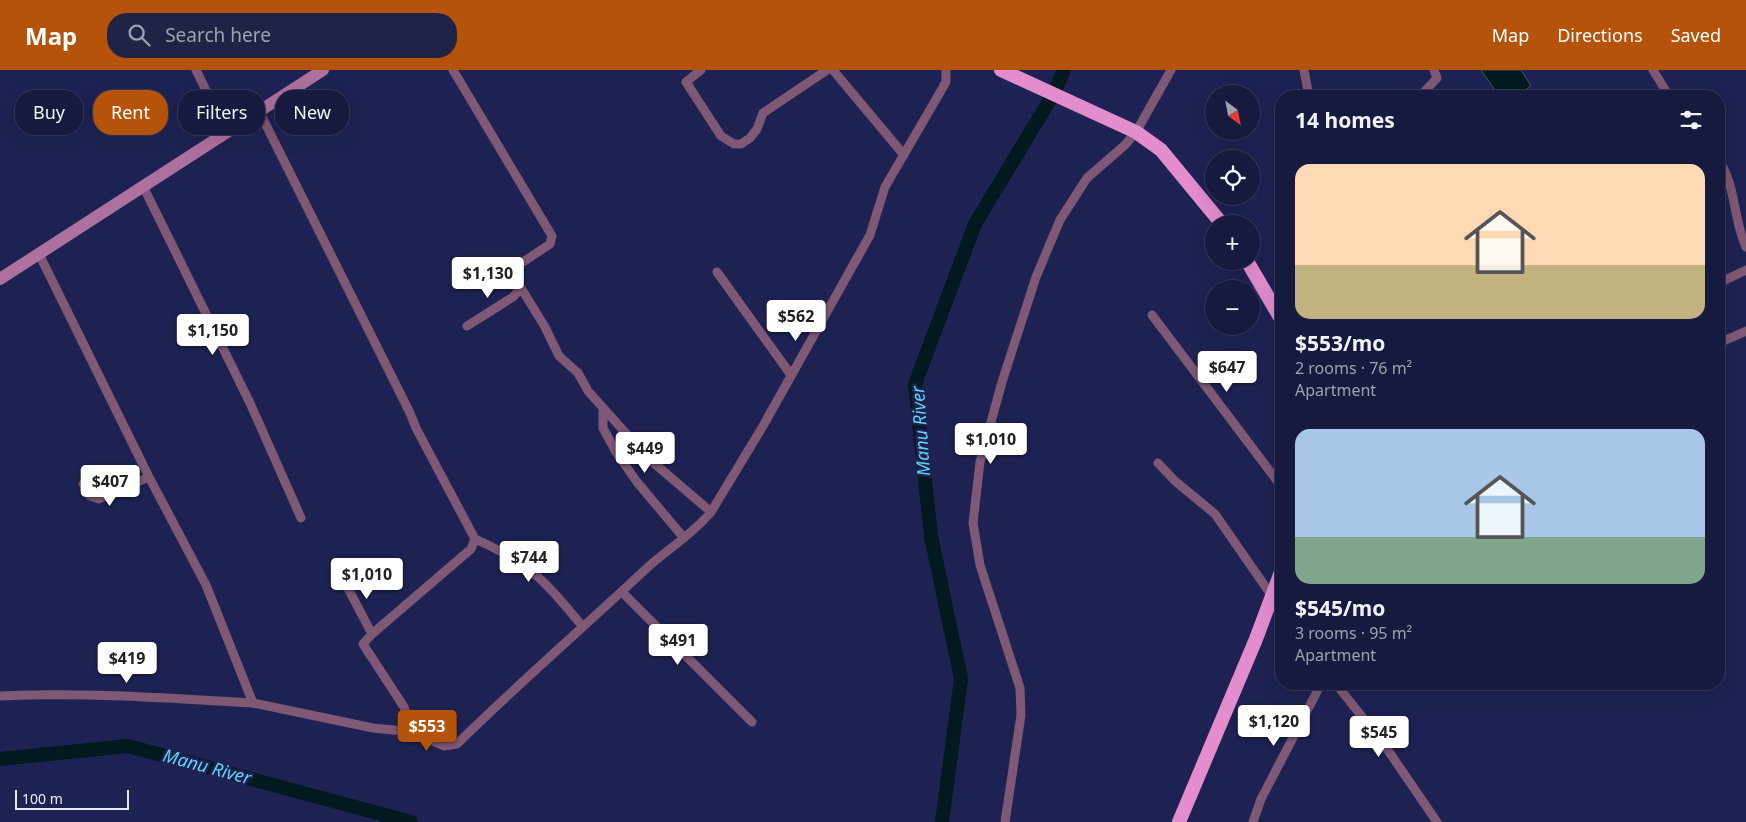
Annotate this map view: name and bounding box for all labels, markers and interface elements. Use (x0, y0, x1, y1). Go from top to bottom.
search box (107, 13, 457, 58)
text: Map (25, 19, 77, 52)
icon: search (125, 21, 153, 49)
text: Search here (165, 22, 271, 48)
text: Map (1492, 23, 1529, 47)
text: Directions (1557, 23, 1643, 47)
text: Saved (1671, 23, 1721, 47)
north arrow (1205, 85, 1260, 140)
map controls (1205, 85, 1260, 335)
chip: Buy (15, 90, 83, 135)
chip: Rent (93, 90, 168, 135)
chip: Filters (178, 90, 265, 135)
chip: New (275, 90, 349, 135)
text: 14 homes (1295, 106, 1395, 134)
icon: filters (1677, 106, 1705, 134)
button: locate (1205, 150, 1260, 205)
icon: home (1455, 197, 1545, 287)
button: + (1205, 215, 1260, 270)
pin: $1,130 (447, 256, 529, 299)
text: $1,130 (463, 262, 513, 284)
button: − (1205, 280, 1260, 335)
pin: $562 (766, 300, 826, 342)
text: $562 (778, 305, 814, 327)
pin: $1,150 (172, 314, 254, 356)
text: $1,150 (188, 319, 238, 341)
text: $553/mo (1295, 329, 1385, 357)
pin: $647 (1197, 350, 1257, 393)
text: $647 (1209, 356, 1245, 378)
text: 2 rooms · 76 m² (1295, 357, 1412, 379)
text: Apartment (1295, 379, 1376, 401)
water label: Manu River (905, 384, 935, 477)
pin: $1,010 (950, 422, 1032, 465)
text: $1,010 (966, 428, 1016, 450)
pin: $449 (615, 432, 675, 474)
text: $449 (627, 437, 663, 459)
icon: home (1455, 462, 1545, 552)
pin: $407 (80, 464, 140, 507)
text: $407 (92, 470, 128, 492)
pin: $744 (499, 540, 559, 583)
text: $744 (511, 546, 547, 568)
pin: $1,010 (326, 558, 408, 600)
text: $1,010 (342, 563, 392, 585)
text: $545/mo (1295, 594, 1385, 622)
text: 3 rooms · 95 m² (1295, 622, 1412, 644)
pin: $491 (648, 624, 708, 666)
text: $491 (660, 629, 696, 651)
pin: $419 (97, 642, 157, 684)
text: Apartment (1295, 644, 1376, 666)
text: $419 (109, 647, 145, 669)
pin: $1,120 (1233, 704, 1315, 747)
pin: $553 (397, 710, 457, 752)
text: $1,120 (1249, 710, 1299, 732)
text: $553 (409, 715, 445, 737)
pin: $545 (1349, 716, 1409, 758)
text: $545 (1361, 721, 1397, 743)
water label: Manu River (160, 743, 255, 790)
scale bar (15, 787, 129, 810)
text: 100 m (22, 789, 63, 808)

